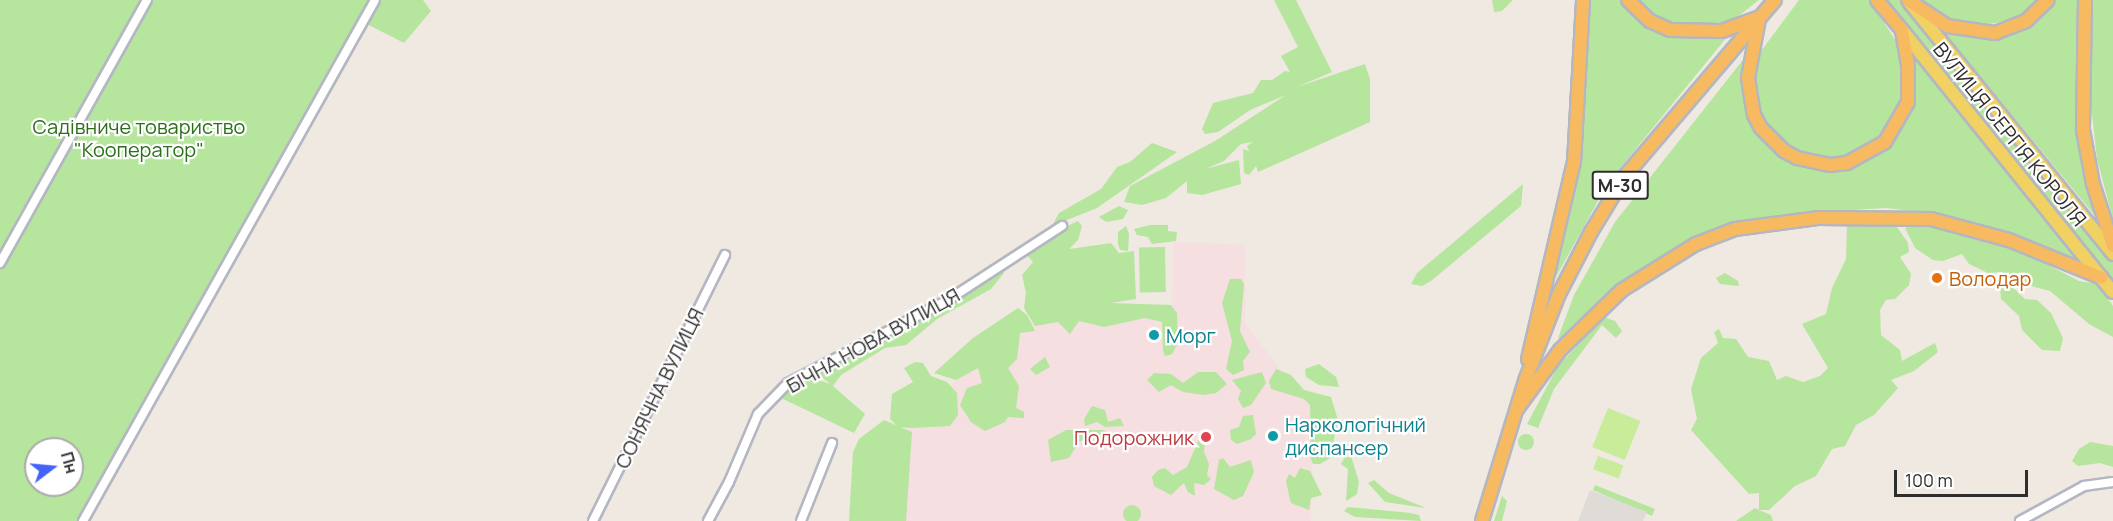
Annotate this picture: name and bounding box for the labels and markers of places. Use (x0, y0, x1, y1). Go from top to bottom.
place label: Володар (1949, 266, 2031, 290)
marker: Володар (1930, 271, 1944, 285)
place label: Морг (1166, 323, 1216, 347)
marker: Морг (1147, 328, 1161, 342)
place label: Наркологічний диспансер (1285, 412, 1426, 459)
place label: Подорожник (1074, 425, 1194, 449)
marker: Наркологічний диспансер (1266, 429, 1280, 443)
marker: Подорожник (1199, 430, 1213, 444)

